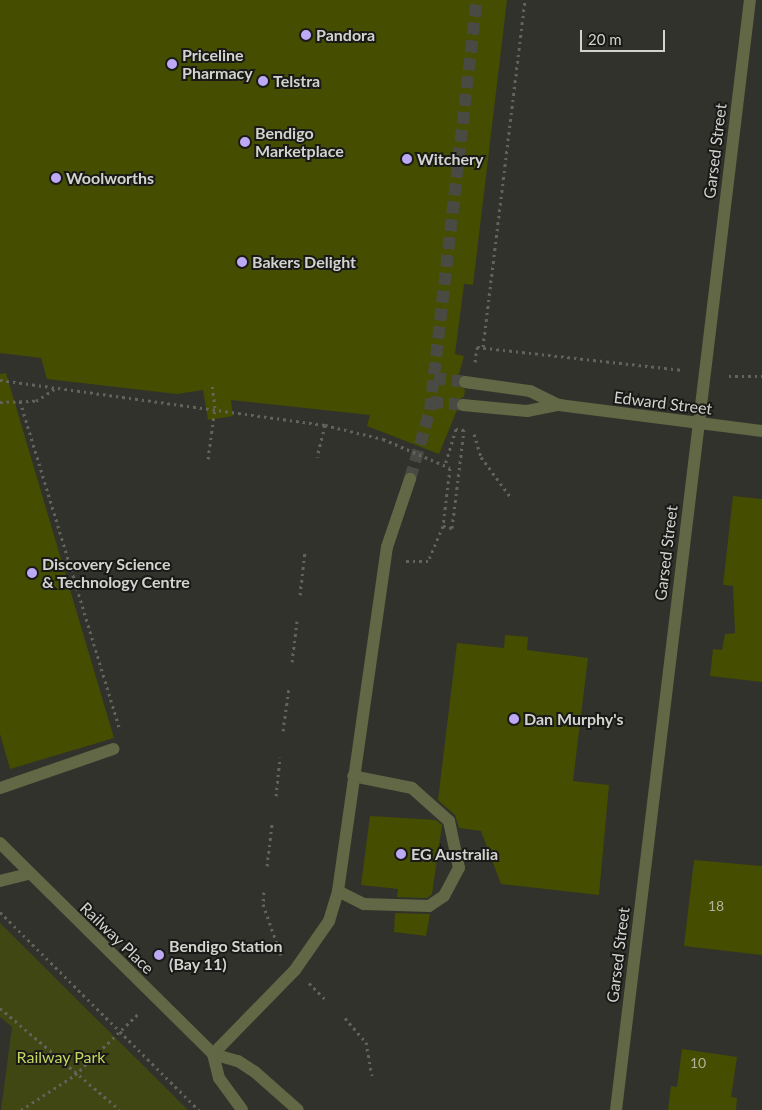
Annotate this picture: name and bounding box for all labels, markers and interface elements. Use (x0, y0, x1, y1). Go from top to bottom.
scale bar (582, 20, 667, 52)
place label: Pandora (316, 25, 375, 45)
marker: Pandora (300, 29, 312, 41)
text: 20 m (588, 30, 622, 48)
place label: Priceline Pharmacy (182, 45, 253, 83)
marker: Priceline Pharmacy (166, 58, 178, 70)
place label: Telstra (273, 71, 320, 91)
marker: Telstra (257, 75, 269, 87)
street label: Garsed Street (700, 102, 730, 200)
place label: Bendigo Marketplace (255, 123, 344, 161)
marker: Bendigo Marketplace (239, 136, 251, 148)
place label: Witchery (417, 149, 483, 169)
marker: Witchery (401, 153, 413, 165)
place label: Woolworths (66, 168, 154, 188)
marker: Woolworths (50, 172, 62, 184)
place label: Bakers Delight (252, 252, 356, 272)
marker: Bakers Delight (236, 256, 248, 268)
street label: Edward Street (613, 387, 713, 419)
street label: Garsed Street (651, 504, 681, 602)
place label: Discovery Science & Technology Centre (42, 554, 191, 592)
marker: Discovery Science & Technology Centre (26, 567, 38, 579)
place label: Dan Murphy's (524, 709, 624, 729)
marker: Dan Murphy's (508, 713, 520, 725)
place label: EG Australia (411, 844, 499, 864)
marker: EG Australia (395, 848, 407, 860)
street label: Railway Place (76, 898, 158, 978)
house number: 18 (708, 898, 724, 914)
street label: Garsed Street (603, 906, 633, 1004)
place label: Bendigo Station (Bay 11) (169, 936, 282, 974)
marker: Bendigo Station (Bay 11) (153, 949, 165, 961)
park label: Railway Park (16, 1047, 106, 1067)
house number: 10 (690, 1055, 706, 1071)

